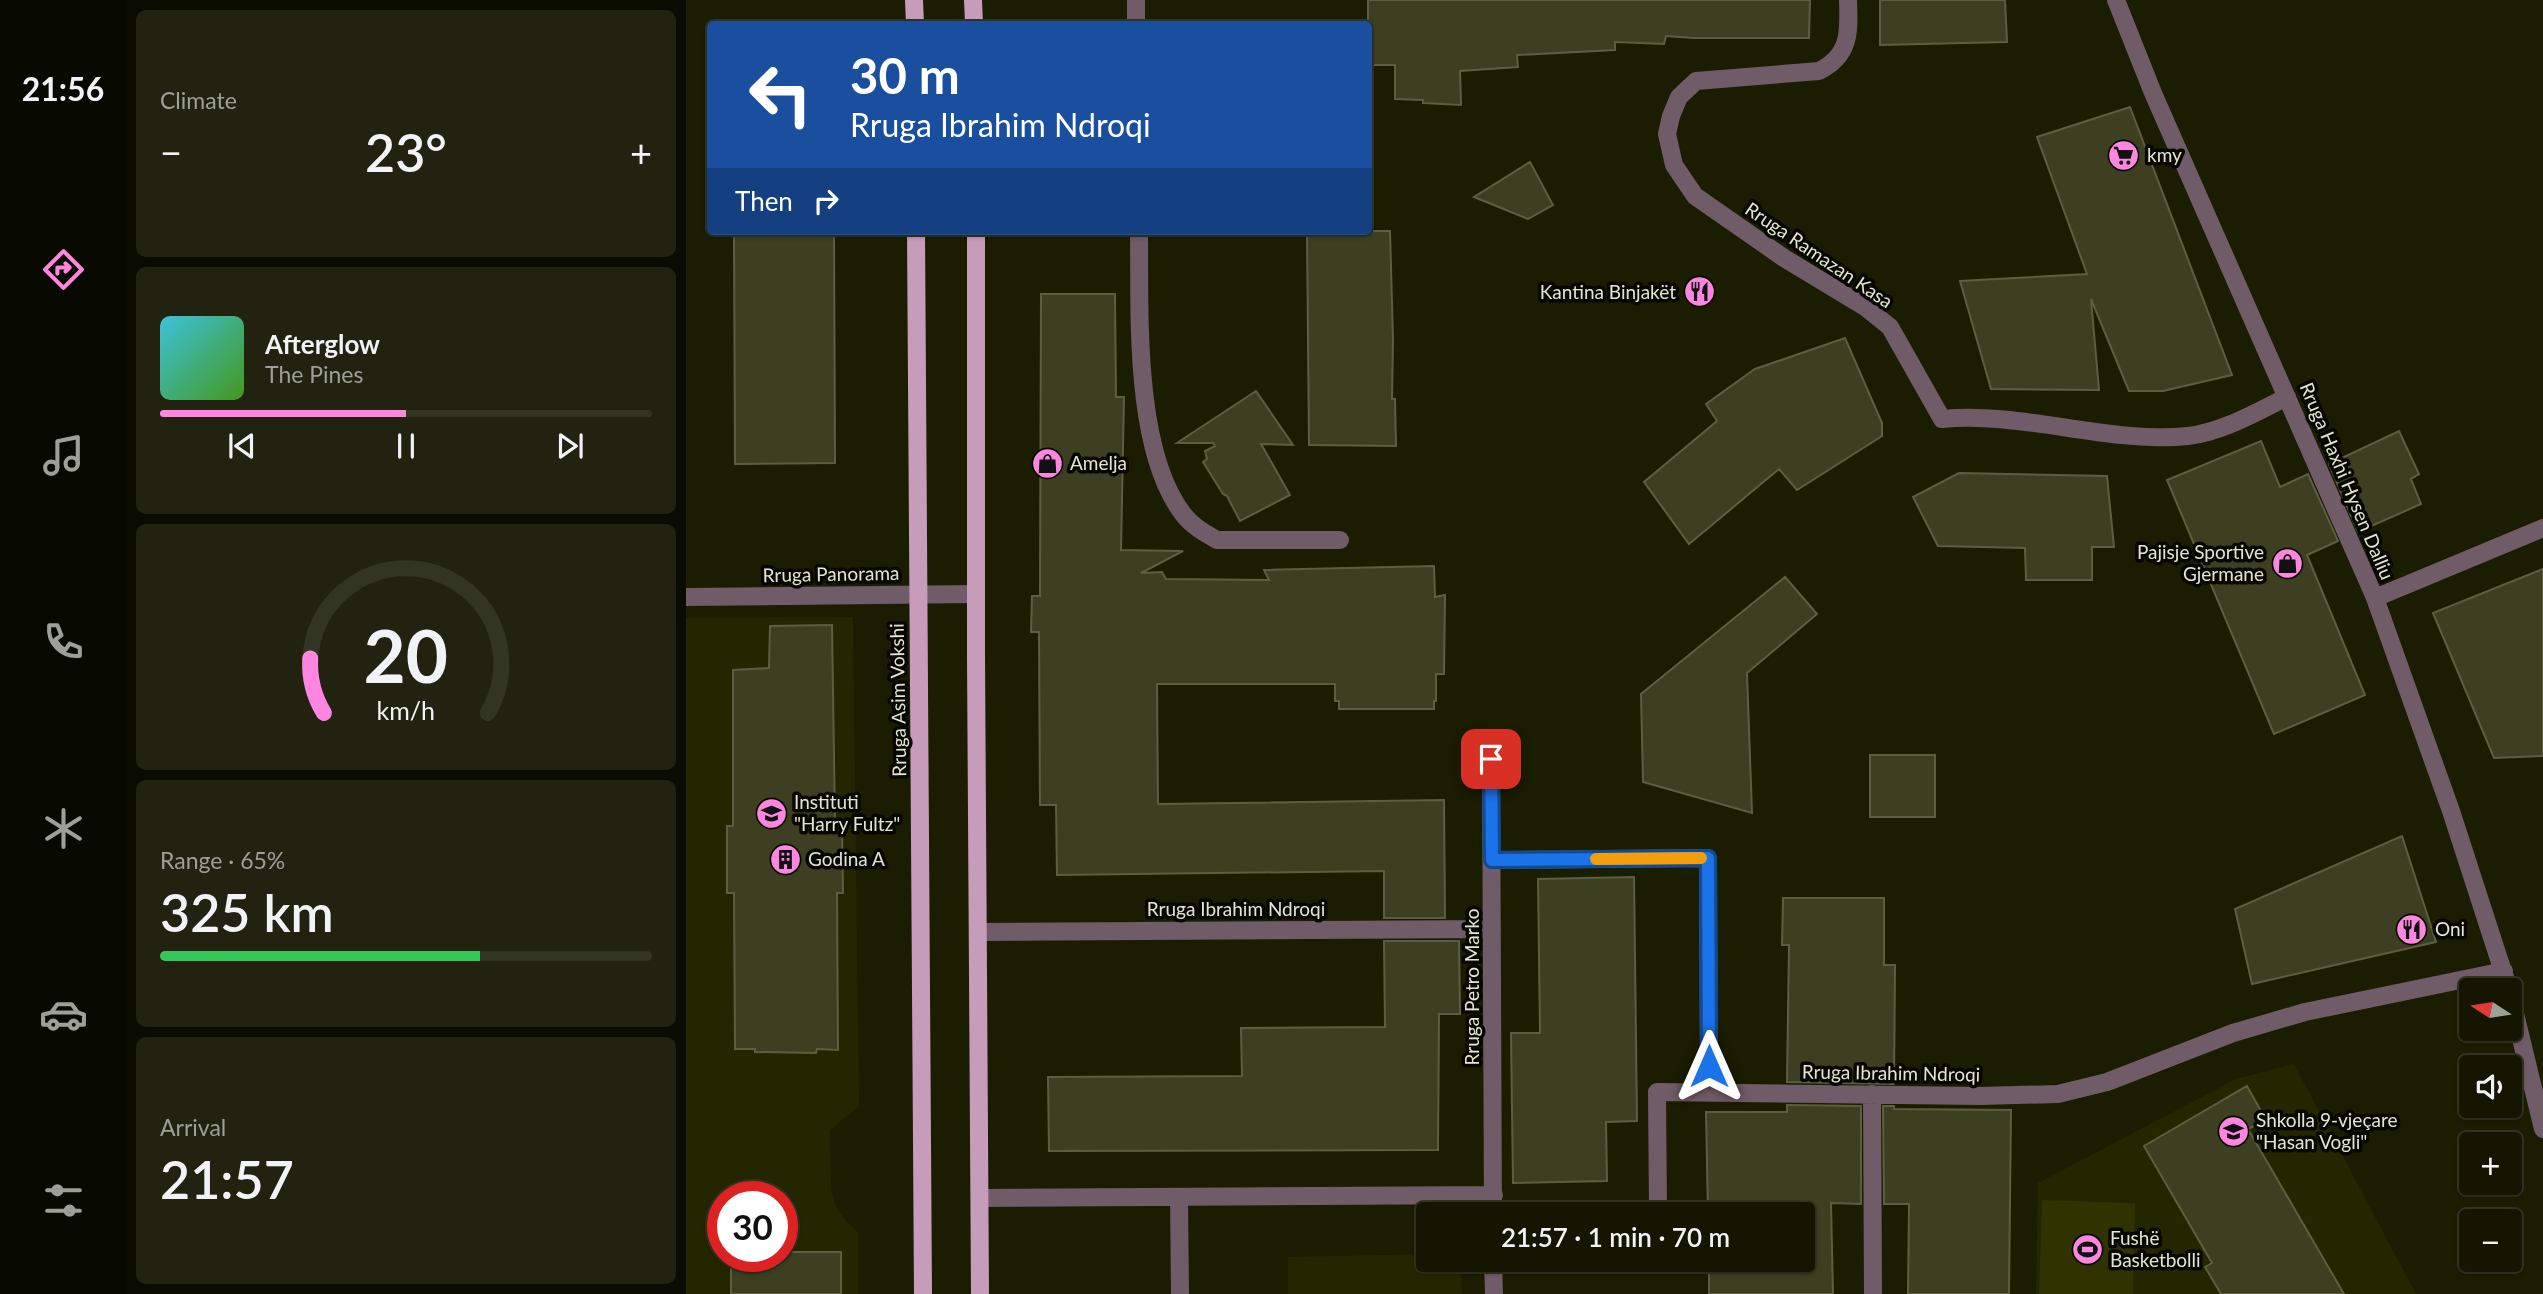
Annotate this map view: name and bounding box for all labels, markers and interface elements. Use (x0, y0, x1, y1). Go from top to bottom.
text: 30 m (850, 46, 960, 104)
icon: left (735, 49, 826, 140)
text: 21:56 (22, 69, 104, 108)
text: Climate (160, 86, 237, 114)
text: Rruga Ibrahim Ndroqi (850, 105, 1151, 144)
text: 23° (365, 121, 447, 183)
text: − (160, 129, 182, 175)
text: + (630, 129, 652, 175)
supermarket icon: kmy (2107, 138, 2141, 172)
place label: kmy (2147, 143, 2182, 166)
icon: right (807, 182, 845, 220)
text: Then (735, 185, 793, 217)
street label: Rruga Ramazan Kasa (1741, 197, 1897, 312)
icon: directions (39, 245, 88, 294)
restaurant icon: Kantina Binjakët (1682, 275, 1716, 309)
place label: Kantina Binjakët (1540, 280, 1676, 303)
text: Afterglow (265, 328, 380, 360)
text: The Pines (265, 360, 363, 388)
street label: Rruga Haxhi Hysen Dalliu (2295, 379, 2399, 583)
icon: previous (223, 427, 261, 465)
icon: pause (387, 427, 425, 465)
icon: next (551, 427, 589, 465)
icon: music (39, 431, 88, 480)
shop icon: Amelja (1030, 446, 1064, 480)
place label: Amelja (1070, 451, 1127, 474)
place label: Pajisje Sportive Gjermane (2137, 540, 2264, 585)
shop icon: Pajisje Sportive Gjermane (2270, 546, 2304, 580)
street label: Rruga Panorama (762, 561, 900, 586)
text: 20 (364, 611, 448, 699)
icon: phone (39, 617, 88, 666)
street label: Rruga Asim Vokshi (885, 623, 910, 777)
text: km/h (377, 695, 435, 725)
pin (1461, 729, 1521, 789)
icon: arrive (1472, 740, 1510, 778)
place label: Instituti "Harry Fultz" (794, 790, 900, 835)
school or university icon: Instituti "Harry Fultz" (754, 796, 788, 830)
icon: climate (39, 804, 88, 853)
building icon: Godina A (768, 842, 802, 876)
text: Range · 65% (160, 846, 285, 874)
place label: Godina A (808, 847, 885, 870)
text: 325 km (160, 881, 334, 943)
street label: Rruga Ibrahim Ndroqi (1147, 897, 1325, 920)
street label: Rruga Petro Marko (1460, 909, 1483, 1065)
restaurant icon: Oni (2395, 912, 2429, 946)
place label: Oni (2435, 917, 2465, 940)
north arrow (2459, 978, 2522, 1041)
map controls (2459, 978, 2522, 1272)
icon: car (39, 990, 88, 1039)
position arrow (1672, 1029, 1746, 1103)
button: sound (2459, 1055, 2522, 1118)
street label: Rruga Ibrahim Ndroqi (1802, 1059, 1980, 1086)
place label: Shkolla 9-vjeçare "Hasan Vogli" (2256, 1108, 2397, 1153)
text: Arrival (160, 1113, 226, 1141)
school or university icon: Shkolla 9-vjeçare "Hasan Vogli" (2216, 1114, 2250, 1148)
button: + (2459, 1132, 2522, 1195)
text: 21:57 (160, 1148, 294, 1210)
icon: filters (39, 1176, 88, 1225)
speed limit sign: 30 (707, 1181, 798, 1272)
button: − (2459, 1209, 2522, 1272)
text: 21:57 · 1 min · 70 m (1501, 1221, 1730, 1253)
place label: Fushë Basketbolli (2110, 1226, 2201, 1271)
sports icon: Fushë Basketbolli (2070, 1232, 2104, 1266)

